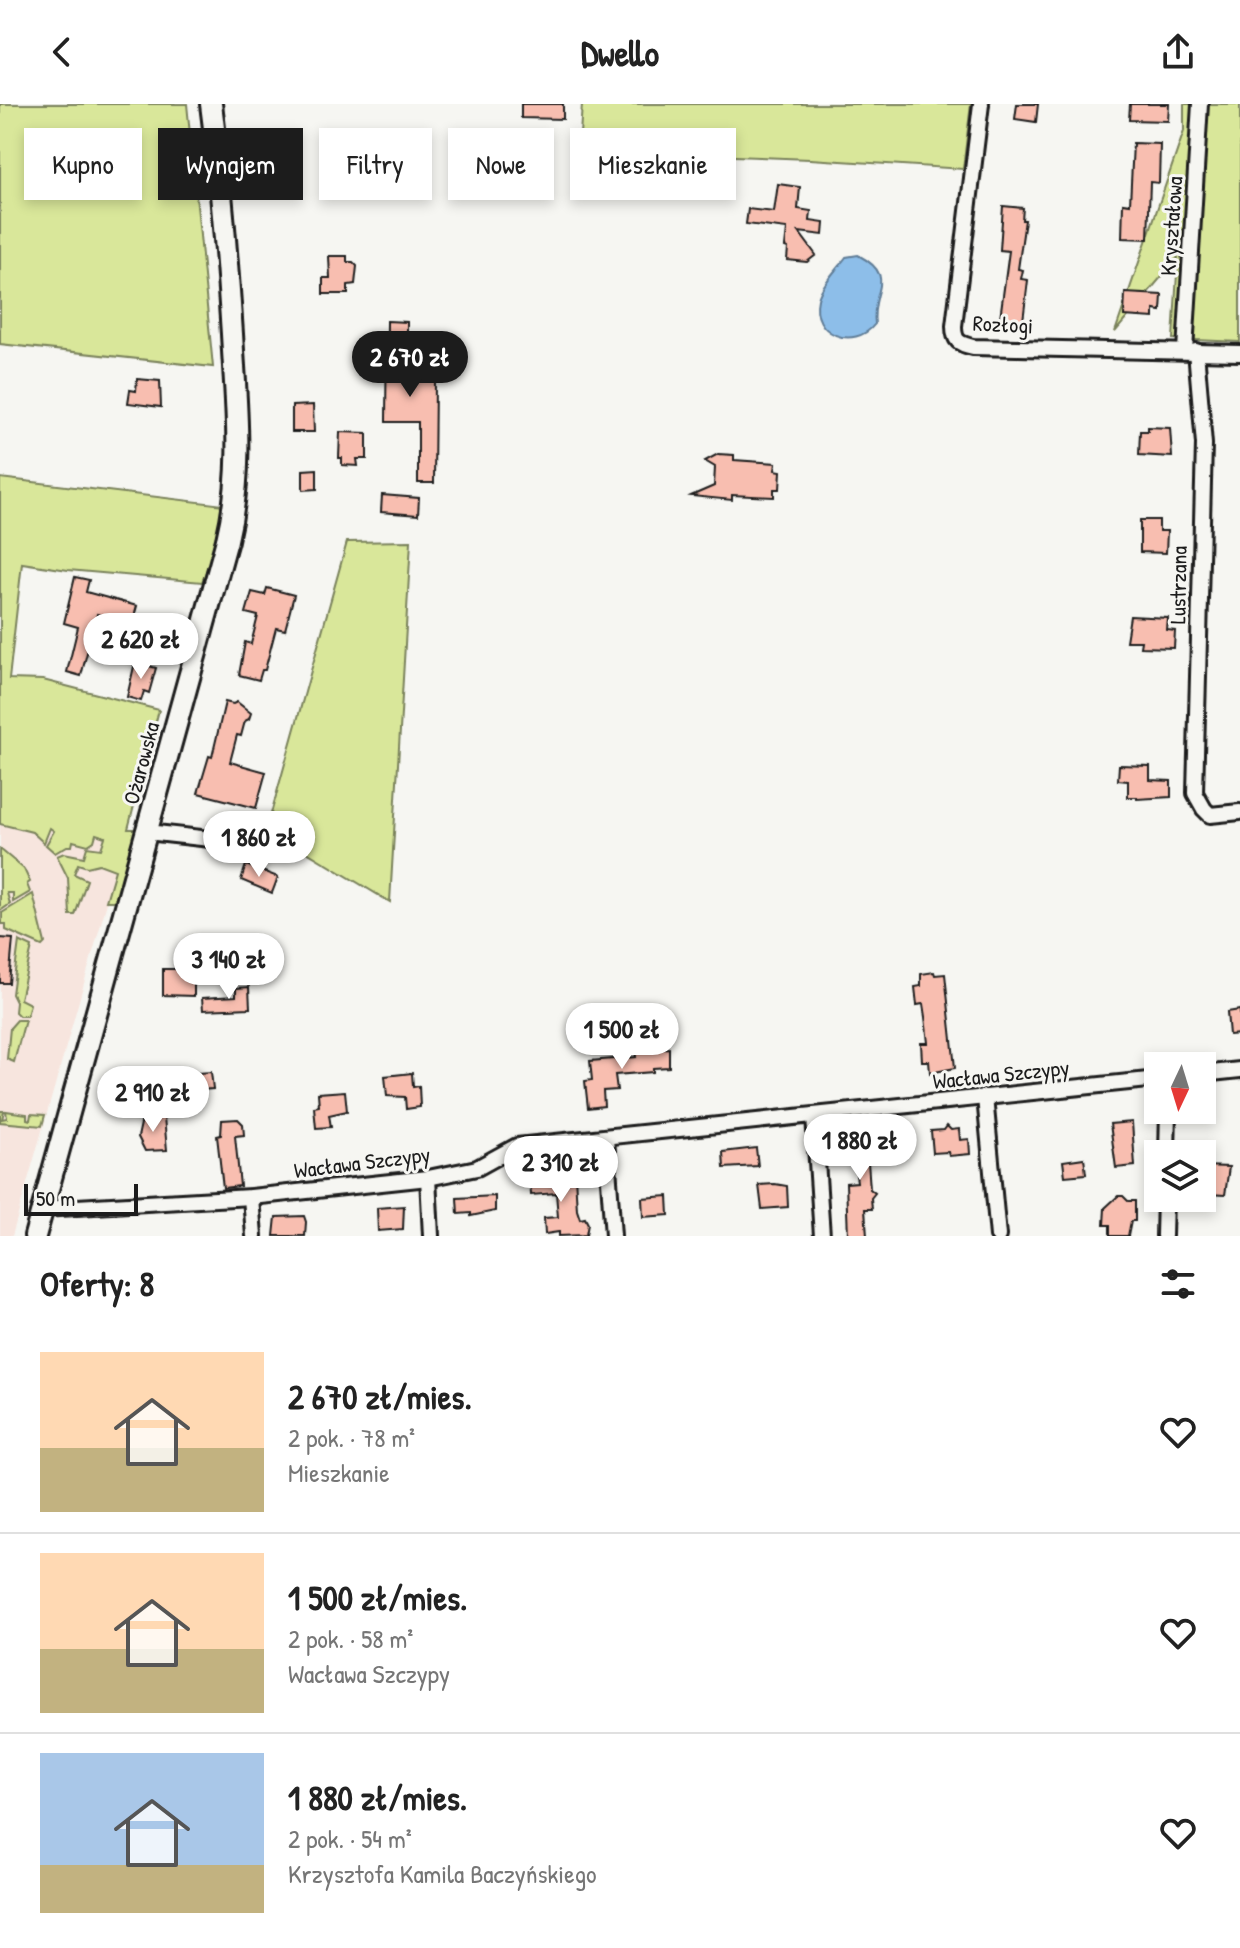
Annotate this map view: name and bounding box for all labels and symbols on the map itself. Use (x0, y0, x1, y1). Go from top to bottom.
street label: Kryształowa (1153, 175, 1189, 277)
street label: Rozłogi (972, 307, 1034, 341)
pin: 2 670 zł (327, 331, 493, 399)
street label: Lustrzana (1162, 545, 1194, 624)
pin: 2 620 zł (58, 613, 224, 681)
street label: Ożarowska (116, 718, 166, 807)
pin: 1 860 zł (176, 811, 342, 879)
pin: 3 140 zł (146, 933, 312, 1001)
pin: 1 500 zł (539, 1003, 705, 1071)
street label: Wacława Szczypy (931, 1052, 1071, 1096)
north arrow (1144, 1052, 1216, 1124)
pin: 2 910 zł (70, 1066, 236, 1134)
pin: 1 880 zł (777, 1114, 943, 1182)
pin: 2 310 zł (478, 1136, 644, 1204)
street label: Wacława Szczypy (292, 1139, 432, 1185)
scale bar (24, 1180, 138, 1216)

